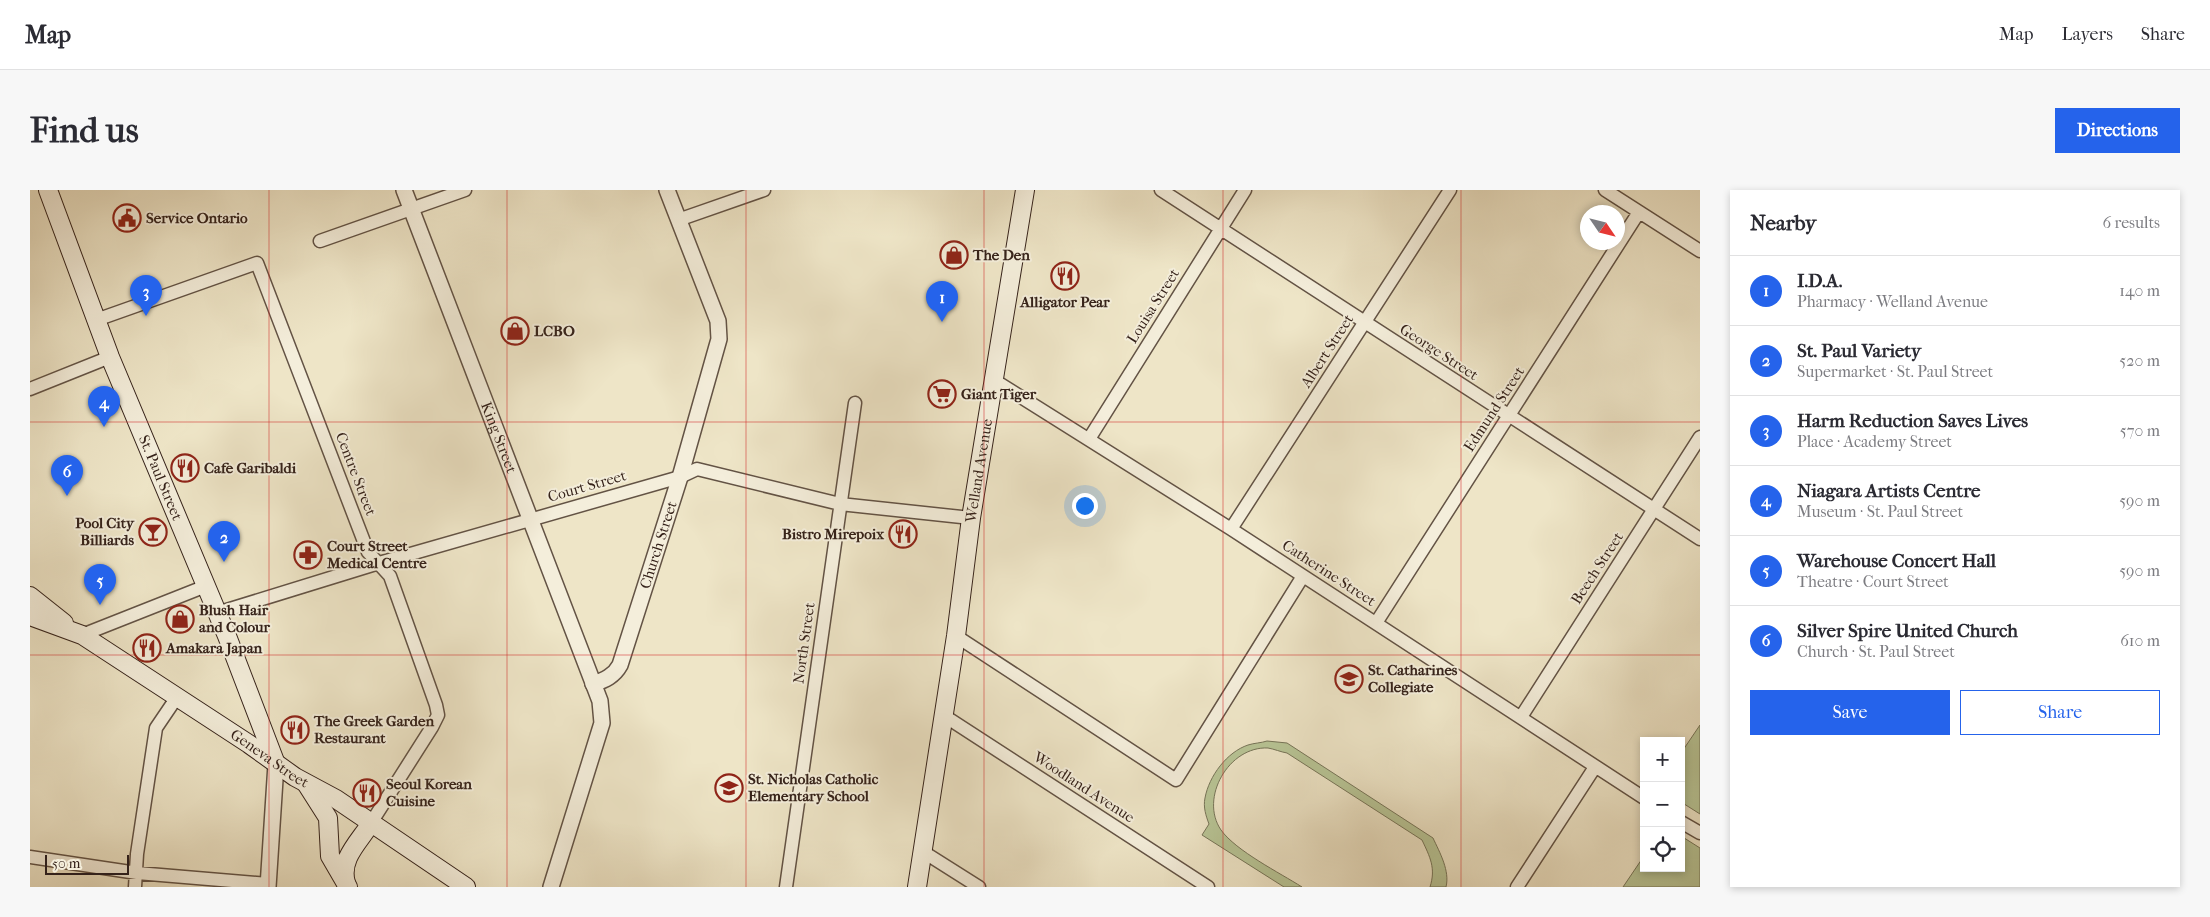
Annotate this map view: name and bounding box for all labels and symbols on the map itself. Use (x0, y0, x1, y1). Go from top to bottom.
public building icon: Service Ontario (112, 203, 142, 233)
north arrow (1580, 205, 1625, 250)
place label: Service Ontario (146, 209, 248, 227)
shop icon: The Den (939, 240, 969, 270)
place label: The Den (972, 246, 1030, 264)
restaurant icon: Alligator Pear (1050, 261, 1080, 291)
street label: Louisa Street (1123, 265, 1183, 347)
pin: 3 (130, 275, 162, 316)
pin: 1 (926, 281, 958, 322)
place label: Alligator Pear (1019, 293, 1110, 311)
street label: Albert Street (1296, 310, 1358, 392)
shop icon: LCBO (500, 316, 530, 346)
street label: George Street (1396, 320, 1482, 384)
place label: LCBO (534, 322, 575, 340)
street label: Edmund Street (1460, 363, 1529, 455)
supermarket icon: Giant Tiger (927, 379, 957, 409)
place label: Giant Tiger (961, 385, 1037, 403)
pin: 4 (88, 386, 120, 427)
street label: King Street (477, 399, 521, 476)
street label: Welland Avenue (961, 417, 996, 525)
street label: Centre Street (332, 430, 380, 519)
street label: St. Paul Street (135, 432, 187, 523)
restaurant icon: Cafe Garibaldi (170, 453, 200, 483)
pin: 6 (51, 455, 83, 496)
place label: Cafe Garibaldi (204, 459, 297, 477)
street label: Court Street (546, 466, 629, 506)
your location (1072, 493, 1098, 519)
street label: Church Street (636, 498, 681, 591)
place label: Pool City Billiards (75, 514, 135, 549)
bar icon: Pool City Billiards (138, 517, 168, 547)
restaurant icon: Bistro Mirepoix (888, 519, 918, 549)
pin: 2 (208, 521, 240, 562)
place label: Bistro Mirepoix (782, 525, 884, 543)
street label: Beech Street (1567, 528, 1627, 607)
street label: Catherine Street (1279, 536, 1380, 610)
place label: Court Street Medical Centre (326, 537, 427, 572)
pharmacy icon: Court Street Medical Centre (293, 540, 323, 570)
pin: 5 (84, 564, 116, 605)
place label: Blush Hair and Colour (199, 601, 271, 636)
street label: North Street (789, 601, 819, 685)
shop icon: Blush Hair and Colour (165, 604, 195, 634)
restaurant icon: Amakara Japan (132, 633, 162, 663)
place label: Amakara Japan (165, 639, 263, 657)
place label: St. Catharines Collegiate (1368, 661, 1458, 696)
school or university icon: St. Catharines Collegiate (1334, 664, 1364, 694)
place label: The Greek Garden Restaurant (313, 712, 434, 747)
restaurant icon: The Greek Garden Restaurant (280, 715, 310, 745)
street label: Geneva Street (227, 725, 312, 792)
street label: Woodland Avenue (1029, 747, 1138, 827)
place label: St. Nicholas Catholic Elementary School (748, 770, 879, 805)
school or university icon: St. Nicholas Catholic Elementary School (714, 773, 744, 803)
place label: Seoul Korean Cuisine (386, 775, 472, 810)
restaurant icon: Seoul Korean Cuisine (352, 778, 382, 808)
scale bar (45, 852, 129, 875)

